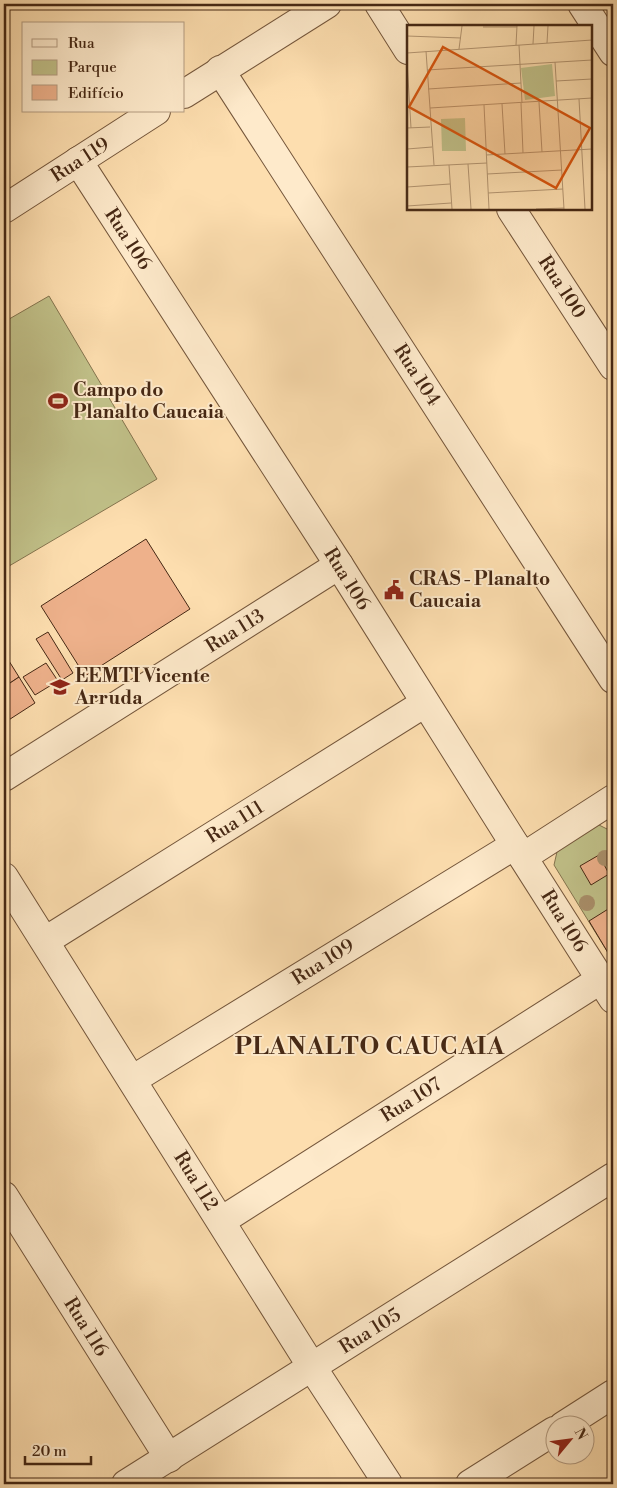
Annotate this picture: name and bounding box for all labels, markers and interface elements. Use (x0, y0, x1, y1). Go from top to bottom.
legend (22, 22, 185, 112)
inset map (407, 25, 592, 210)
text: Rua (68, 34, 95, 53)
text: Parque (68, 58, 117, 77)
text: Edifício (68, 84, 124, 103)
street label: Rua 119 (46, 132, 114, 188)
street label: Rua 106 (99, 203, 157, 275)
street label: Rua 100 (533, 251, 591, 323)
street label: Rua 104 (388, 340, 446, 410)
place label: Campo do Planalto Caucaia (73, 378, 225, 424)
sports icon: Campo do Planalto Caucaia (47, 390, 69, 412)
street label: Rua 106 (318, 543, 376, 615)
place label: CRAS - Planalto Caucaia (409, 567, 550, 613)
public building icon: CRAS - Planalto Caucaia (383, 579, 405, 601)
street label: Rua 113 (201, 604, 269, 658)
place label: EEMTI Vicente Arruda (74, 664, 210, 710)
school or university icon: EEMTI Vicente Arruda (49, 676, 71, 698)
street label: Rua 111 (202, 795, 268, 849)
street label: Rua 106 (535, 885, 593, 957)
street label: Rua 109 (287, 933, 359, 991)
district label: PLANALTO CAUCAIA (235, 1032, 505, 1062)
street label: Rua 107 (376, 1072, 446, 1128)
street label: Rua 112 (168, 1147, 224, 1215)
street label: Rua 116 (59, 1293, 113, 1361)
street label: Rua 105 (335, 1303, 405, 1359)
north arrow (544, 1416, 594, 1466)
text: N (570, 1425, 591, 1443)
scale bar (25, 1433, 91, 1465)
text: 20 m (32, 1442, 67, 1461)

